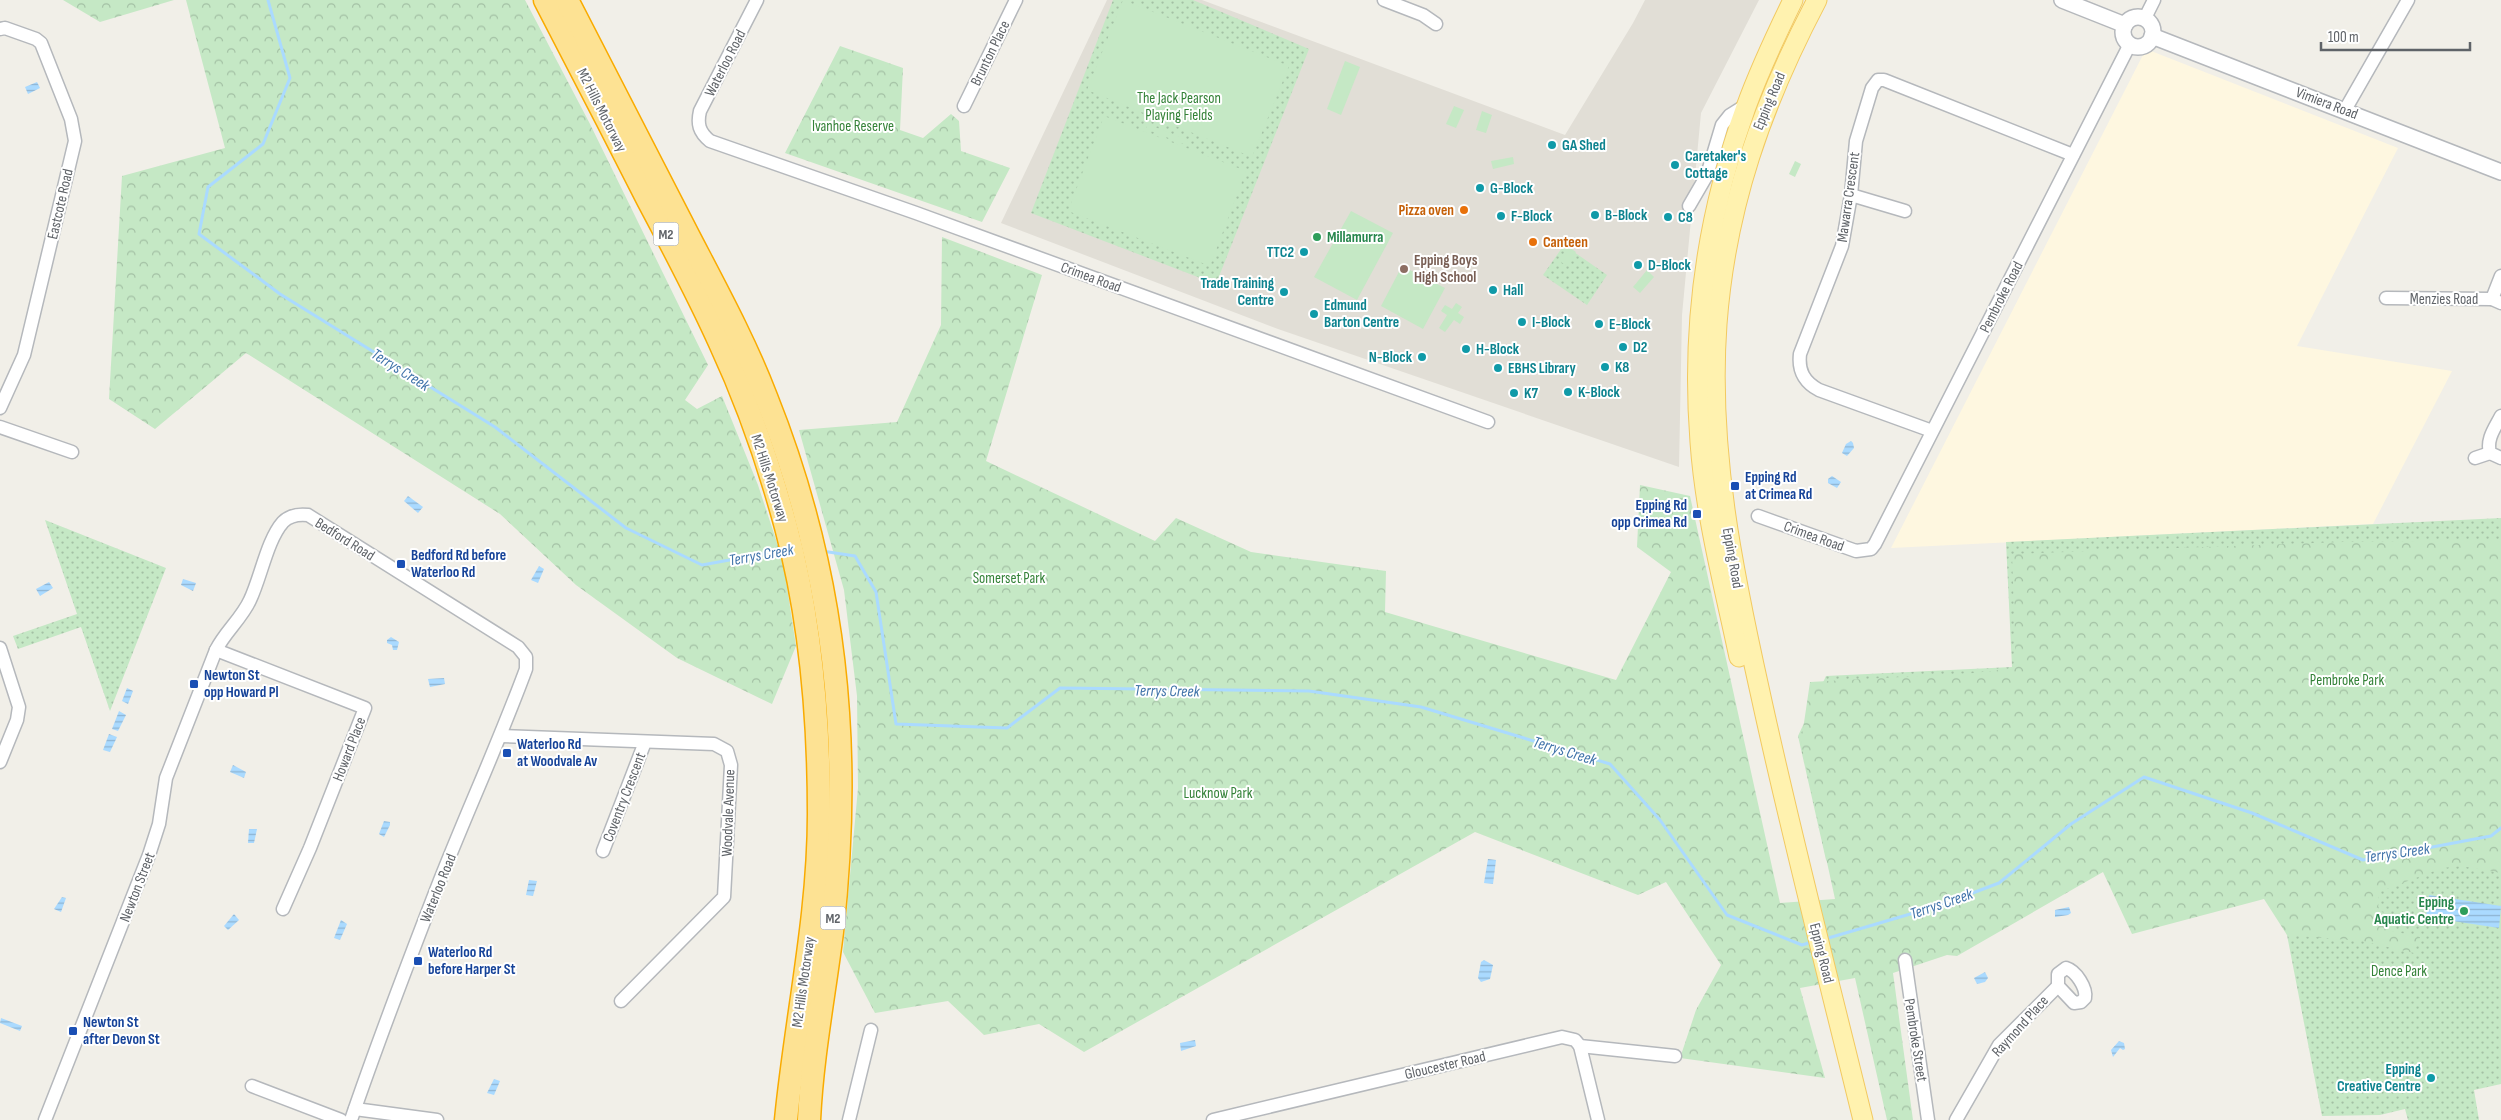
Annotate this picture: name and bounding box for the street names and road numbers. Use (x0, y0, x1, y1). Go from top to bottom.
street label: Brunton Place (967, 18, 1014, 89)
street label: Waterloo Road (701, 27, 750, 100)
street label: M2 Hills Motorway (572, 65, 631, 155)
street label: Epping Road (1749, 69, 1790, 133)
street label: Vimiera Road (2293, 83, 2361, 124)
street label: Mawarra Crescent (1833, 150, 1864, 243)
street label: Eastcote Road (43, 167, 78, 241)
road number: M2 (654, 222, 678, 245)
street label: Crimea Road (1058, 258, 1124, 297)
street label: Pembroke Road (1975, 258, 2027, 336)
street label: Menzies Road (2410, 290, 2478, 309)
street label: M2 Hills Motorway (746, 432, 793, 525)
street label: Bedford Road (311, 514, 378, 565)
street label: Crimea Road (1781, 517, 1847, 556)
street label: Epping Road (1718, 526, 1747, 590)
street label: Howard Place (329, 714, 370, 784)
street label: Coventry Crescent (599, 749, 650, 845)
street label: Woodvale Avenue (717, 769, 740, 857)
street label: Newton Street (115, 849, 160, 925)
street label: Waterloo Road (416, 851, 461, 925)
road number: M2 (820, 906, 846, 930)
street label: Epping Road (1805, 921, 1838, 985)
street label: M2 Hills Motorway (788, 935, 819, 1029)
street label: Raymond Place (1988, 992, 2053, 1061)
street label: Pembroke Street (1900, 997, 1932, 1083)
street label: Gloucester Road (1403, 1047, 1487, 1084)

